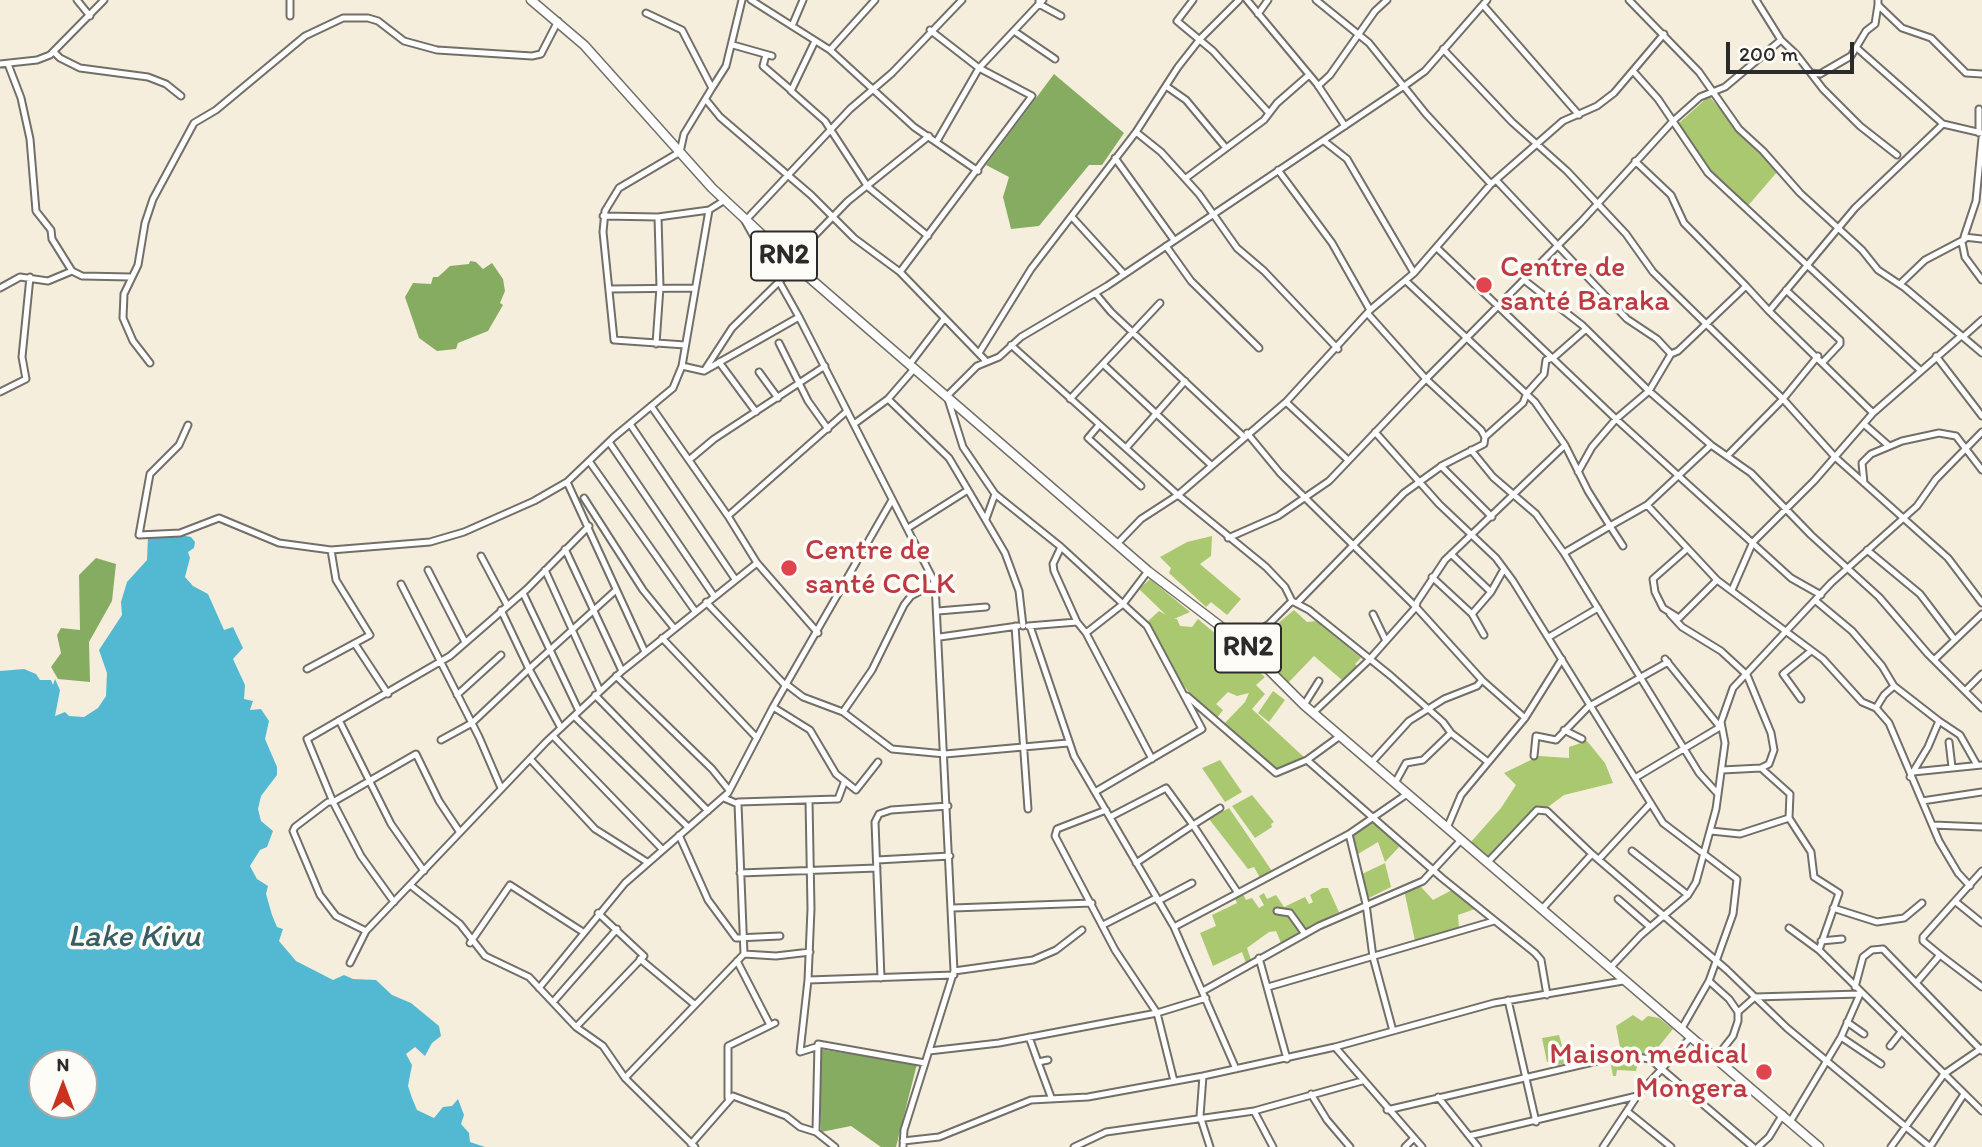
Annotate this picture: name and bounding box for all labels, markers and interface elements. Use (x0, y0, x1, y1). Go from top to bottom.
scale bar (1730, 28, 1858, 72)
text: 200 m (1739, 41, 1798, 66)
road number: RN2 (751, 232, 817, 280)
place label: Centre de santé Baraka (1500, 250, 1670, 320)
marker: Centre de santé Baraka (1474, 275, 1494, 295)
place label: Centre de santé CCLK (805, 533, 955, 604)
marker: Centre de santé CCLK (779, 558, 799, 578)
road number: RN2 (1215, 624, 1281, 672)
water label: Lake Kivu (68, 919, 200, 957)
place label: Maison médical Mongera (1549, 1037, 1748, 1108)
north arrow (28, 1049, 98, 1119)
text: N (57, 1053, 69, 1076)
marker: Maison médical Mongera (1754, 1062, 1774, 1082)

